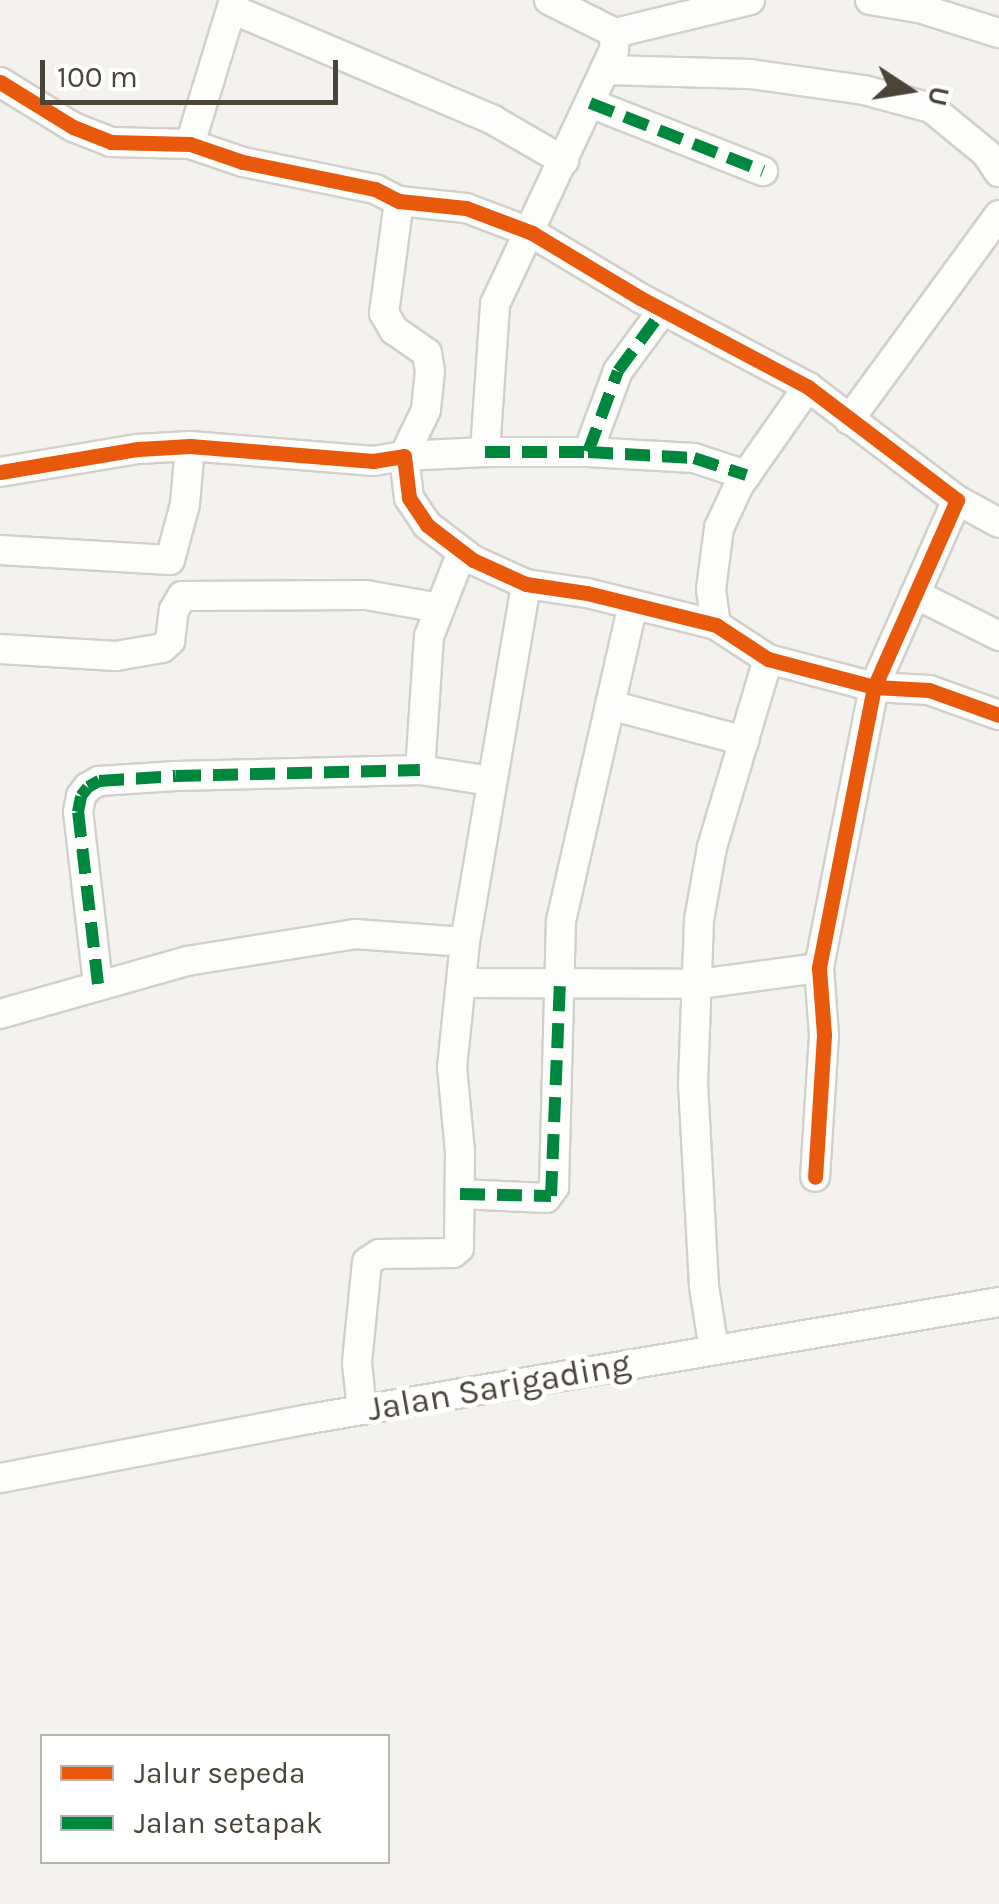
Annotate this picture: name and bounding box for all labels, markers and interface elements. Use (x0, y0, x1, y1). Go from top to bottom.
scale bar (45, 40, 342, 102)
north arrow (859, 40, 959, 140)
text: 100 m (57, 59, 138, 95)
text: U (921, 83, 957, 109)
street label: Jalan Sarigading (364, 1343, 634, 1431)
legend (40, 1734, 390, 1864)
text: Jalur sepeda (134, 1755, 306, 1791)
text: Jalan setapak (134, 1805, 323, 1841)

